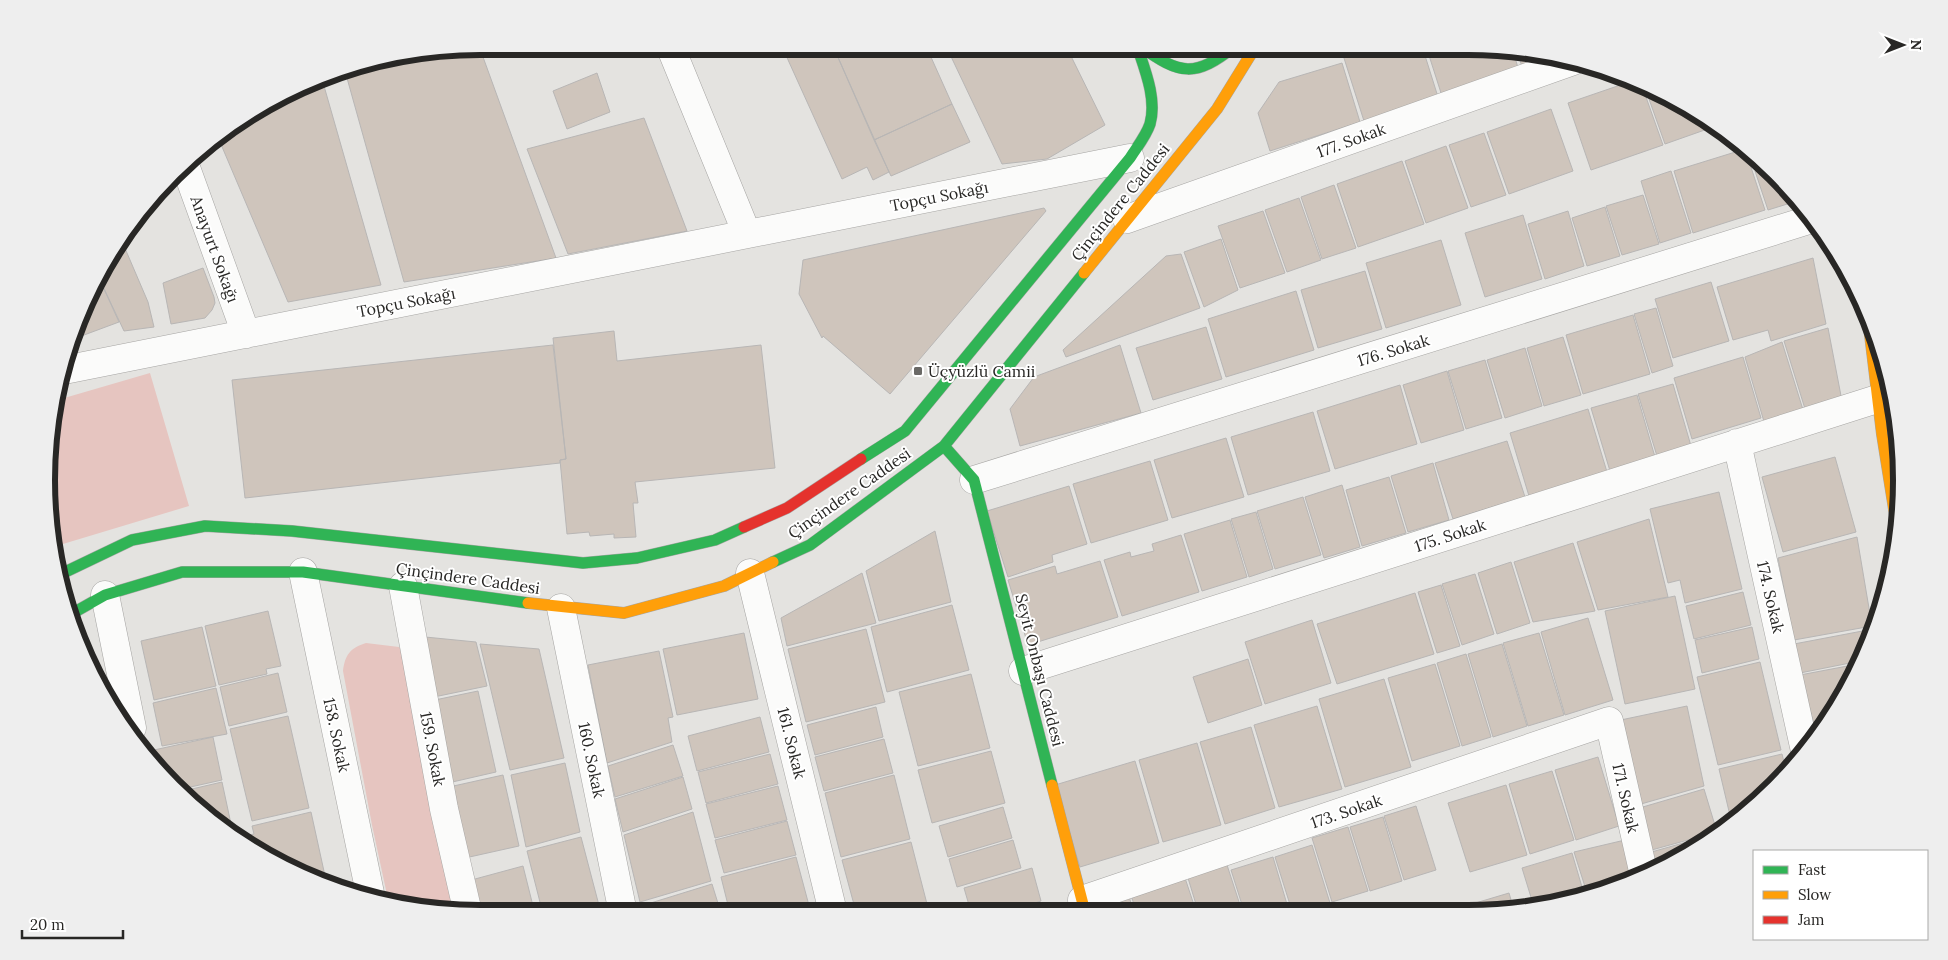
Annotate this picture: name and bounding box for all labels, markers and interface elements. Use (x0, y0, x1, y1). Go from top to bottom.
north arrow (1878, 20, 1928, 70)
text: N (1907, 40, 1925, 51)
street label: 177. Sokak (1314, 118, 1389, 162)
street label: Çinçindere Caddesi (1067, 139, 1173, 265)
street label: Topçu Sokağı (888, 177, 990, 215)
street label: Anayurt Sokağı (186, 192, 244, 305)
street label: Topçu Sokağı (355, 283, 457, 321)
street label: 176. Sokak (1354, 329, 1432, 370)
place label: Üçyüzlü Camii (928, 361, 1035, 381)
marker: Üçyüzlü Camii (912, 365, 924, 377)
street label: Çinçindere Caddesi (784, 443, 914, 543)
street label: 175. Sokak (1412, 514, 1489, 556)
street label: Çinçindere Caddesi (395, 558, 541, 598)
street label: 174. Sokak (1753, 559, 1789, 636)
street label: Seyit Onbaşı Caddesi (1011, 592, 1069, 748)
street label: 158. Sokak (319, 696, 355, 774)
street label: 161. Sokak (773, 705, 811, 781)
street label: 159. Sokak (416, 710, 450, 788)
street label: 160. Sokak (574, 720, 610, 800)
street label: 171. Sokak (1608, 761, 1644, 835)
street label: 173. Sokak (1308, 789, 1385, 833)
legend (1753, 850, 1928, 940)
text: Fast (1798, 860, 1826, 879)
text: Slow (1798, 885, 1831, 904)
scale bar (22, 908, 124, 940)
text: Jam (1797, 910, 1825, 929)
text: 20 m (30, 915, 65, 934)

